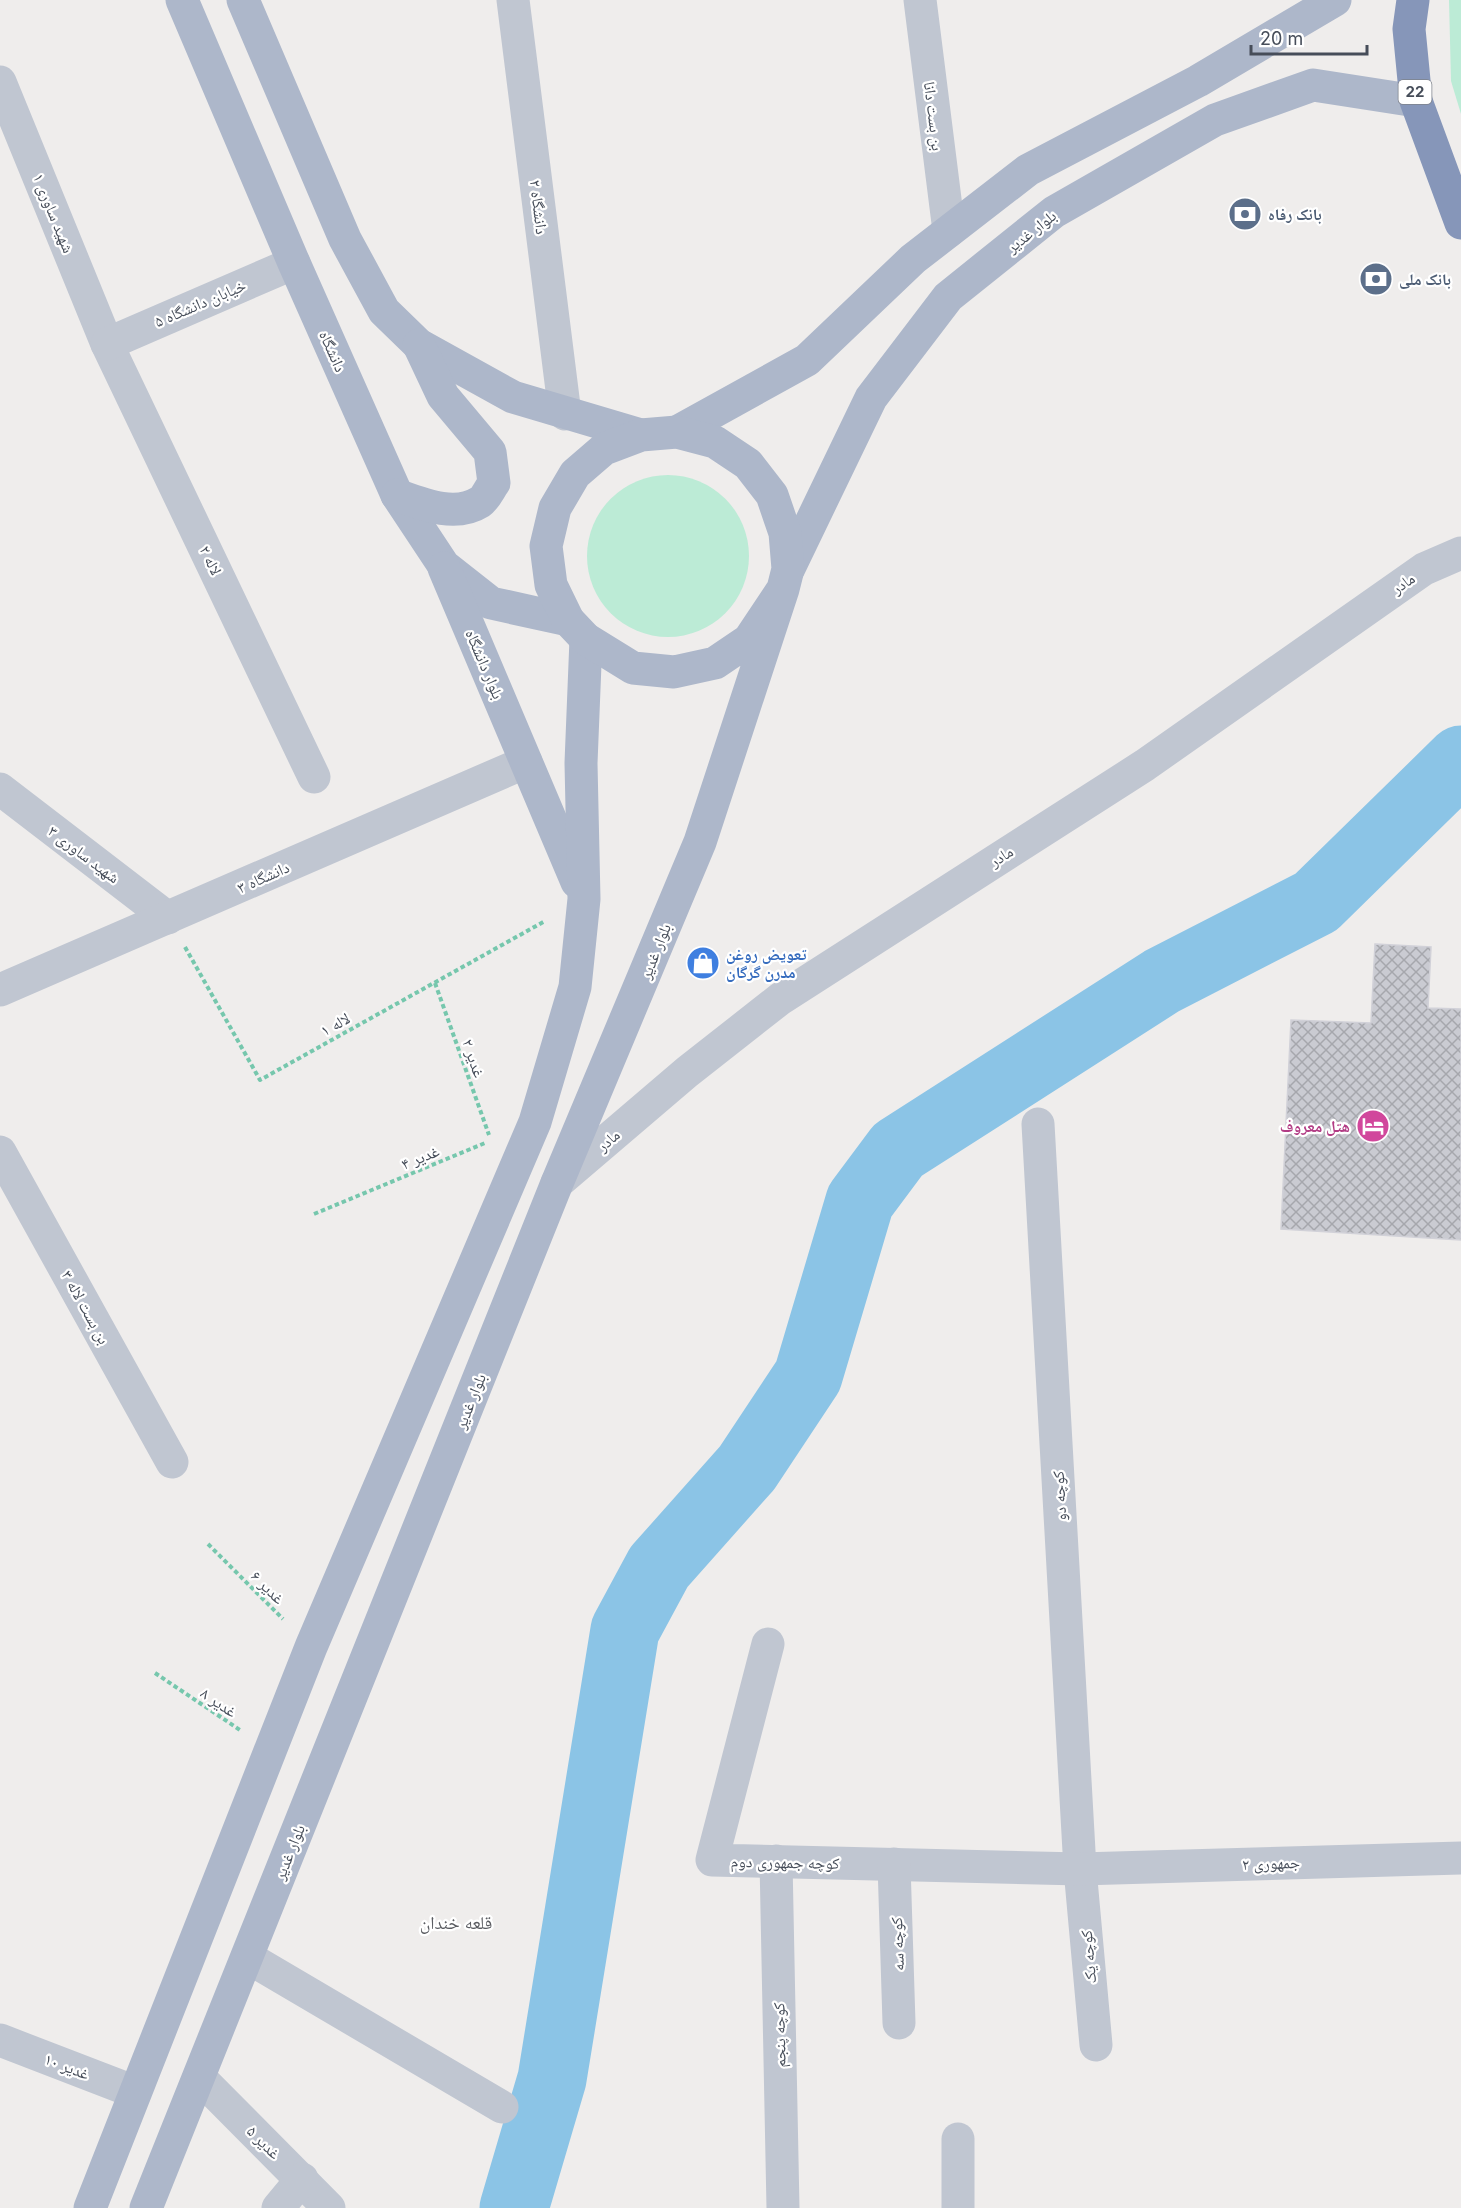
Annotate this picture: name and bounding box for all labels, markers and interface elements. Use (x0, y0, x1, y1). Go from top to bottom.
scale bar (1251, 18, 1366, 56)
text: 20 m (1260, 28, 1303, 49)
street label: بن بست دانا (919, 80, 948, 152)
road number: 22 (1398, 80, 1432, 104)
street label: ۱ شهید ساوری (28, 170, 79, 256)
street label: دانشگاه ۲ (526, 178, 552, 236)
bank icon: بانک رفاه (1227, 196, 1263, 232)
place label: بانک رفاه (1268, 204, 1322, 224)
street label: بلوار غدیر (1001, 205, 1060, 257)
bank icon: بانک ملی (1358, 261, 1394, 297)
place label: بانک ملی (1399, 269, 1451, 289)
street label: خیابان دانشگاه ۵ (151, 275, 249, 332)
street label: دانشگاه (315, 327, 351, 375)
street label: ۲ لاله (195, 542, 227, 578)
street label: مادر (1387, 568, 1419, 599)
street label: بلوار دانشگاه (461, 626, 509, 702)
street label: ۳ شهید ساوری (44, 821, 124, 888)
street label: مادر (985, 841, 1017, 871)
street label: ۳ دانشگاه (234, 857, 292, 897)
street label: بلوار غدیر (635, 920, 675, 983)
place label: تعویض روغن مدرن گرگان (726, 944, 807, 982)
shop icon: تعویض روغن مدرن گرگان (685, 945, 721, 981)
street label: ۱ لاله (317, 1008, 353, 1040)
street label: ۲ غدیر (458, 1036, 490, 1080)
hotel icon: هتل معروف (1355, 1108, 1391, 1144)
place label: هتل معروف (1280, 1116, 1350, 1136)
street label: مادر (592, 1125, 624, 1156)
street label: ۴ غدیر (398, 1140, 442, 1174)
street label: بن بست لاله ۳ (57, 1267, 114, 1348)
street label: بلوار غدیر (450, 1370, 490, 1433)
street label: کوچه دو (1048, 1470, 1070, 1522)
street label: ۶ غدیر (247, 1566, 289, 1608)
street label: ۸ غدیر (197, 1683, 241, 1721)
street label: بلوار غدیر (269, 1821, 309, 1884)
street label: کوچه جمهوری دوم (730, 1851, 840, 1874)
street label: ۲ جمهوری (1242, 1852, 1300, 1875)
district label: قلعه خندان (420, 1912, 492, 1934)
street label: کوچه سه (886, 1916, 908, 1971)
street label: کوچه یک (1076, 1929, 1100, 1985)
street label: کوچه پنجم (768, 2002, 791, 2068)
street label: غدیر ۱۰ (42, 2048, 92, 2084)
street label: غدیر ۵ (243, 2121, 285, 2163)

